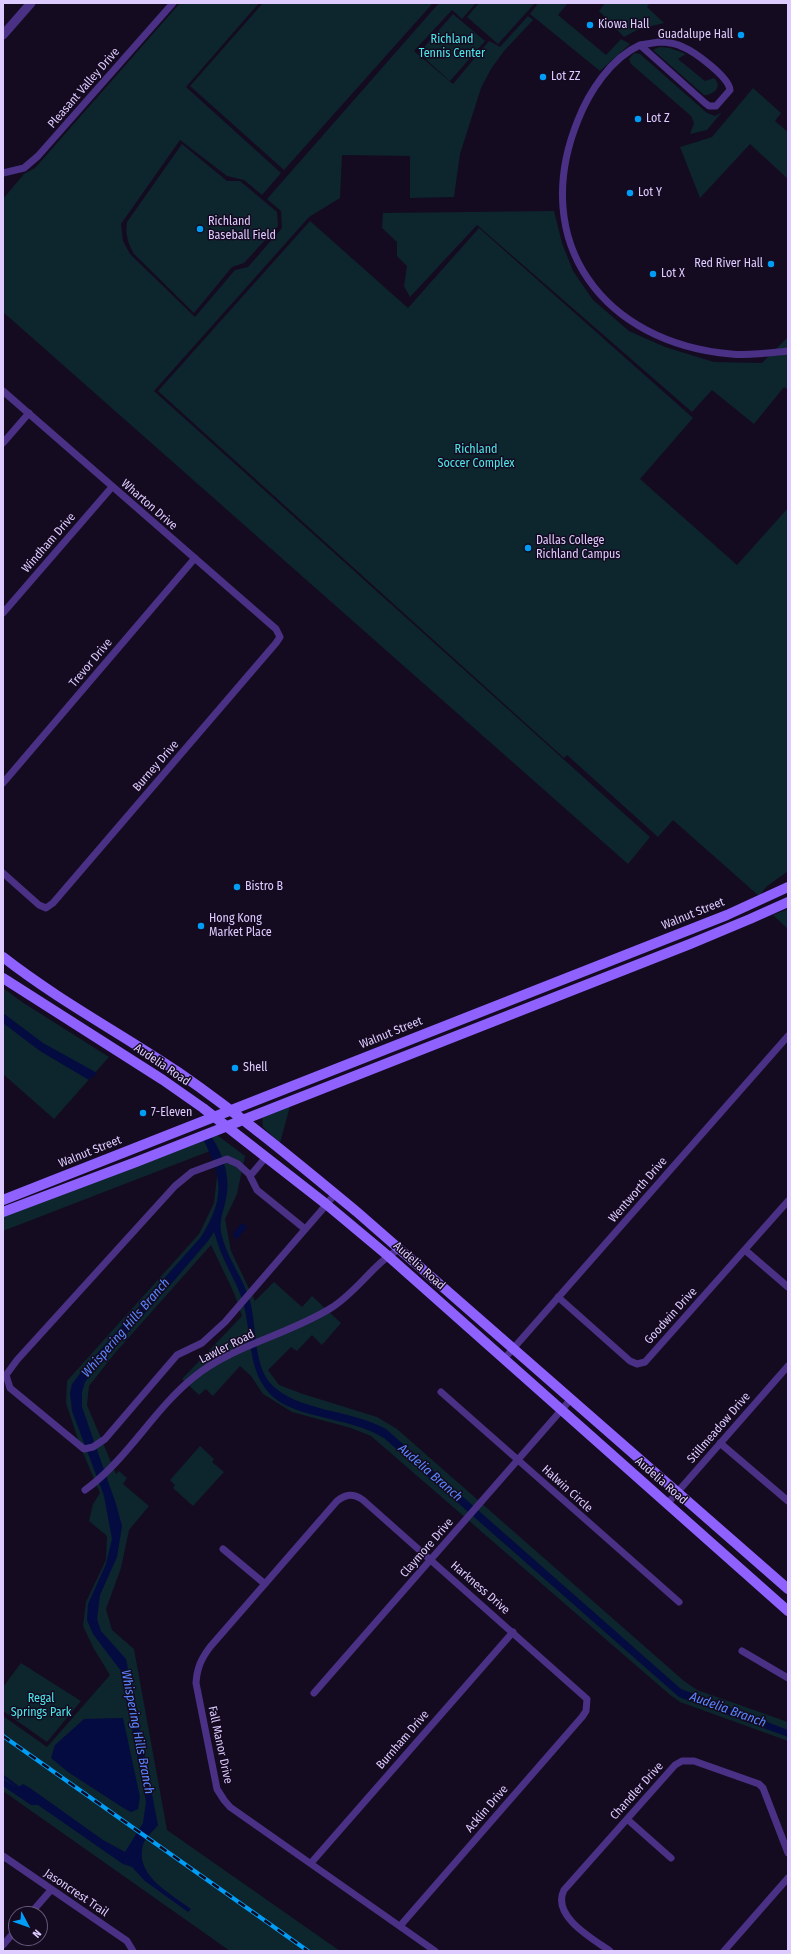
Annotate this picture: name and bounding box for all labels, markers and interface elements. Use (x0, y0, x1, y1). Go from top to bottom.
place label: Kiowa Hall (598, 18, 649, 32)
marker: Kiowa Hall (585, 20, 595, 30)
place label: Guadalupe Hall (658, 28, 733, 42)
marker: Guadalupe Hall (736, 30, 746, 40)
park label: Richland Tennis Center (419, 33, 485, 61)
street label: Pleasant Valley Drive (45, 45, 123, 131)
place label: Lot ZZ (551, 70, 580, 84)
marker: Lot ZZ (538, 72, 548, 82)
place label: Lot Z (646, 112, 670, 126)
marker: Lot Z (633, 114, 643, 124)
place label: Lot Y (638, 186, 662, 200)
marker: Lot Y (625, 188, 635, 198)
place label: Richland Baseball Field (208, 215, 276, 243)
marker: Richland Baseball Field (195, 224, 205, 234)
place label: Red River Hall (694, 257, 763, 271)
marker: Red River Hall (766, 259, 776, 269)
place label: Lot X (661, 267, 685, 281)
marker: Lot X (648, 269, 658, 279)
park label: Richland Soccer Complex (438, 443, 514, 471)
street label: Wharton Drive (118, 477, 180, 533)
street label: Windham Drive (19, 510, 79, 576)
place label: Dallas College Richland Campus (536, 534, 620, 562)
marker: Dallas College Richland Campus (523, 543, 533, 553)
street label: Trevor Drive (67, 636, 115, 690)
street label: Burney Drive (130, 738, 182, 794)
place label: Bistro B (245, 880, 283, 894)
marker: Bistro B (232, 882, 242, 892)
street label: Walnut Street (660, 895, 726, 933)
place label: Hong Kong Market Place (209, 912, 272, 940)
marker: Hong Kong Market Place (196, 921, 206, 931)
street label: Walnut Street (358, 1014, 424, 1052)
street label: Audelia Road (131, 1041, 193, 1089)
place label: Shell (243, 1061, 268, 1075)
marker: Shell (230, 1063, 240, 1073)
place label: 7-Eleven (151, 1106, 192, 1120)
marker: 7-Eleven (138, 1108, 148, 1118)
street label: Walnut Street (57, 1133, 123, 1171)
street label: Wentworth Drive (606, 1154, 670, 1226)
street label: Audelia Road (390, 1239, 448, 1293)
water label: Whispering Hills Branch (79, 1275, 173, 1381)
street label: Goodwin Drive (642, 1285, 700, 1347)
street label: Lawler Road (197, 1327, 257, 1367)
street label: Stillmeadow Drive (684, 1390, 754, 1466)
water label: Audelia Branch (395, 1441, 465, 1505)
street label: Audelia Road (632, 1454, 690, 1508)
street label: Halwin Circle (539, 1462, 595, 1516)
street label: Claymore Drive (397, 1515, 457, 1581)
street label: Harkness Drive (448, 1558, 512, 1618)
water label: Whispering Hills Branch (117, 1669, 157, 1795)
water label: Audelia Branch (688, 1689, 768, 1731)
park label: Regal Springs Park (11, 1692, 71, 1720)
street label: Fall Manor Drive (205, 1705, 235, 1785)
street label: Burnham Drive (374, 1708, 432, 1772)
street label: Chandler Drive (607, 1759, 667, 1823)
street label: Acklin Drive (463, 1782, 511, 1836)
street label: Jasoncrest Trail (41, 1866, 111, 1920)
north arrow (8, 1906, 48, 1946)
text: N (30, 1927, 44, 1940)

